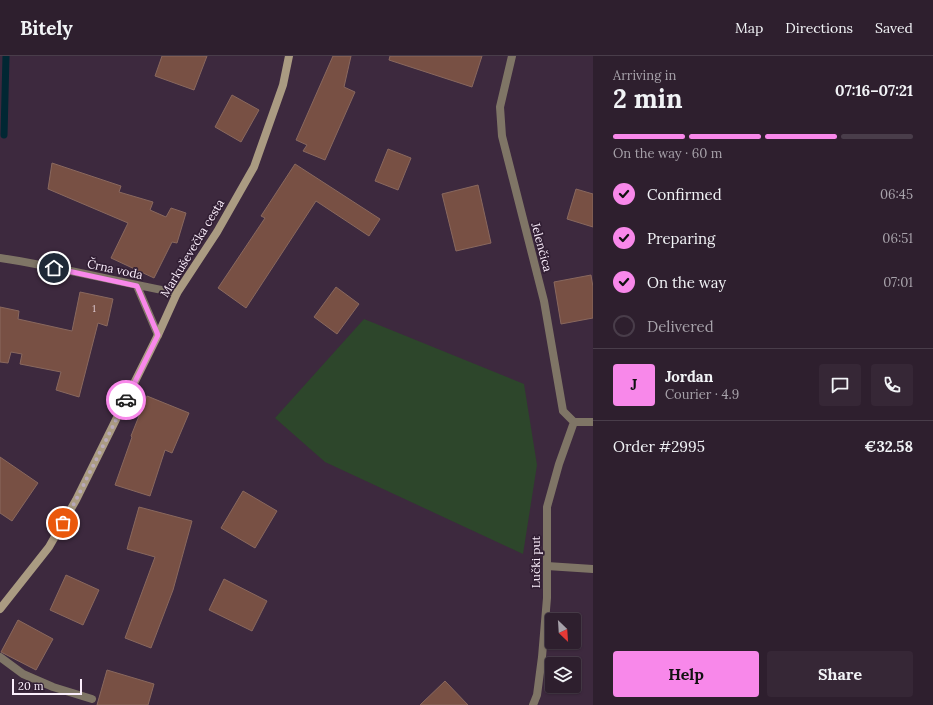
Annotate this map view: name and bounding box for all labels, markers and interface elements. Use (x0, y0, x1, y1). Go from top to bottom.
text: Bitely (20, 16, 73, 40)
text: Map (735, 19, 763, 37)
text: Directions (785, 19, 853, 37)
text: Saved (875, 19, 913, 37)
text: Arriving in (613, 67, 676, 84)
text: 07:16–07:21 (835, 81, 913, 100)
text: 2 min (613, 82, 683, 115)
text: On the way · 60 m (613, 145, 722, 162)
icon: check (613, 183, 635, 205)
text: Confirmed (647, 185, 722, 204)
text: 06:45 (880, 186, 913, 203)
street label: Markuševečka cesta (157, 196, 227, 300)
street label: Jelenčica (528, 220, 556, 273)
icon: check (613, 227, 635, 249)
text: Preparing (647, 229, 715, 248)
text: 06:51 (882, 230, 913, 247)
pin (37, 251, 71, 285)
street label: Črna voda (86, 256, 144, 282)
icon: home (43, 257, 65, 279)
icon: check (613, 271, 635, 293)
text: On the way (647, 273, 726, 292)
text: 07:01 (883, 274, 913, 291)
house number: 1 (92, 302, 96, 315)
text: Delivered (647, 317, 714, 336)
button: chat (819, 364, 861, 406)
button: phone (871, 364, 913, 406)
text: Jordan (665, 367, 713, 386)
text: J (631, 375, 637, 394)
courier (106, 380, 146, 420)
text: Courier · 4.9 (665, 386, 739, 403)
icon: car (115, 389, 137, 411)
text: Order #2995 (613, 437, 705, 456)
text: €32.58 (864, 437, 913, 456)
pin (46, 506, 80, 540)
icon: bag (52, 512, 74, 534)
street label: Lučki put (528, 535, 543, 588)
north arrow (545, 613, 581, 649)
map controls (545, 613, 581, 693)
button: Help (613, 651, 759, 697)
button: Share (767, 651, 913, 697)
button: layers (545, 657, 581, 693)
scale bar (12, 677, 82, 696)
text: 20 m (18, 679, 43, 693)

